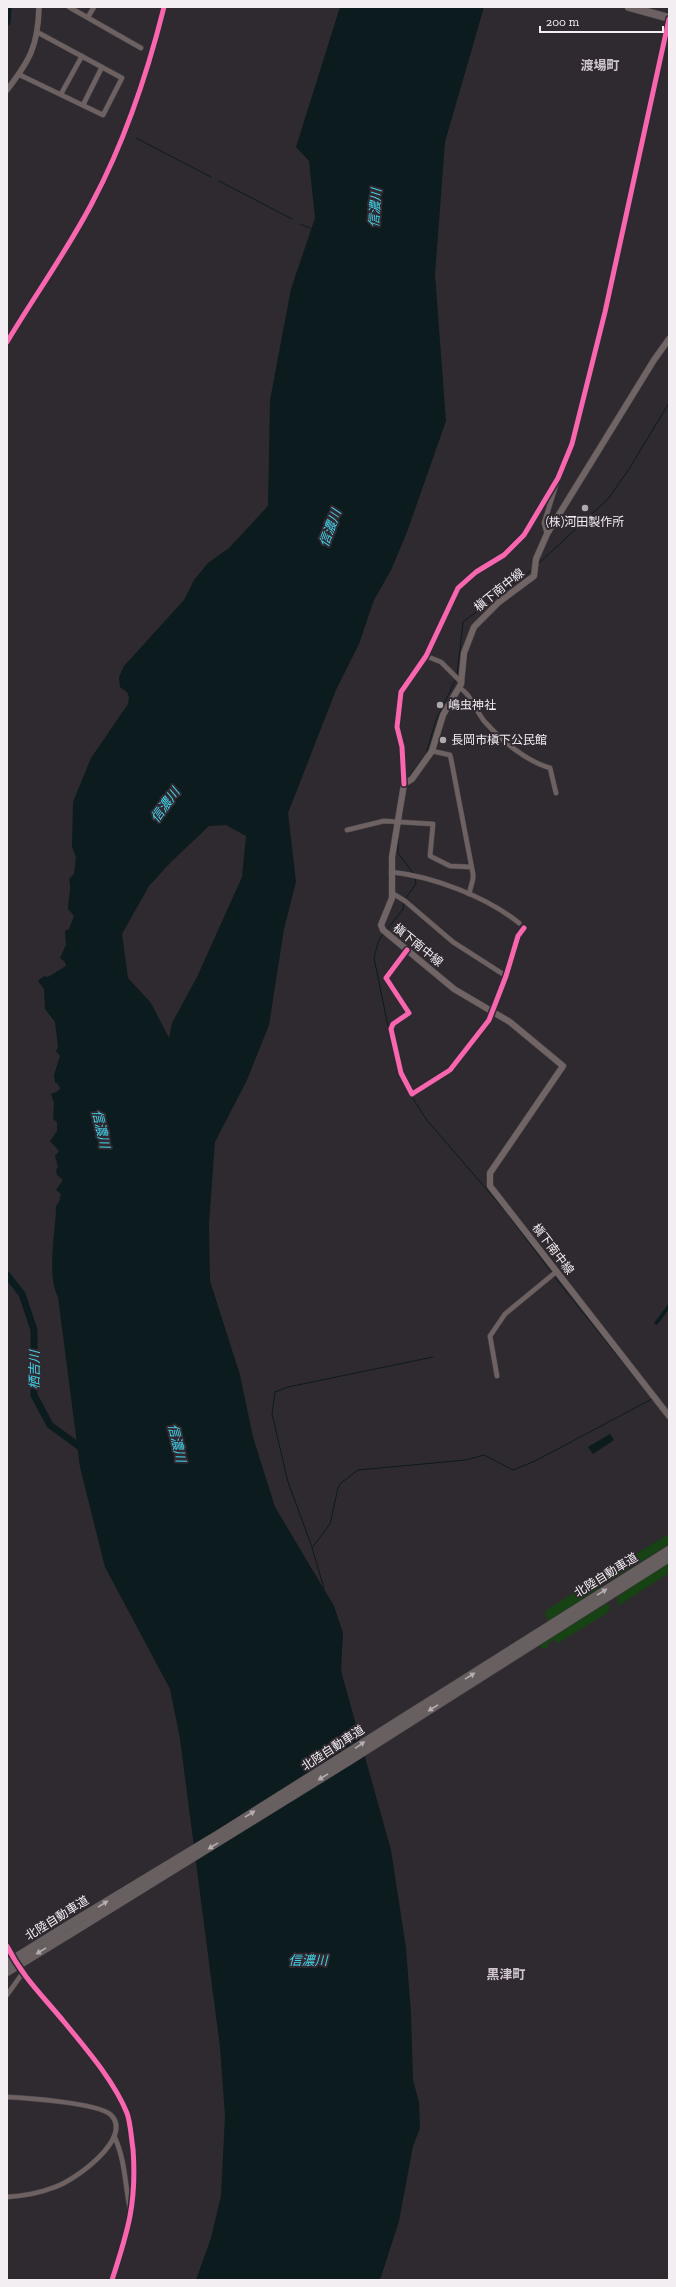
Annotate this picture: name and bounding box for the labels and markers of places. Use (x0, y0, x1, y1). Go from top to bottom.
marker: (株)河田製作所 (580, 503, 590, 513)
place label: (株)河田製作所 (546, 515, 624, 529)
place label: 嶋虫神社 (448, 698, 496, 712)
marker: 嶋虫神社 (435, 700, 445, 710)
place label: 長岡市槇下公民館 (451, 733, 547, 747)
marker: 長岡市槇下公民館 (438, 735, 448, 745)

